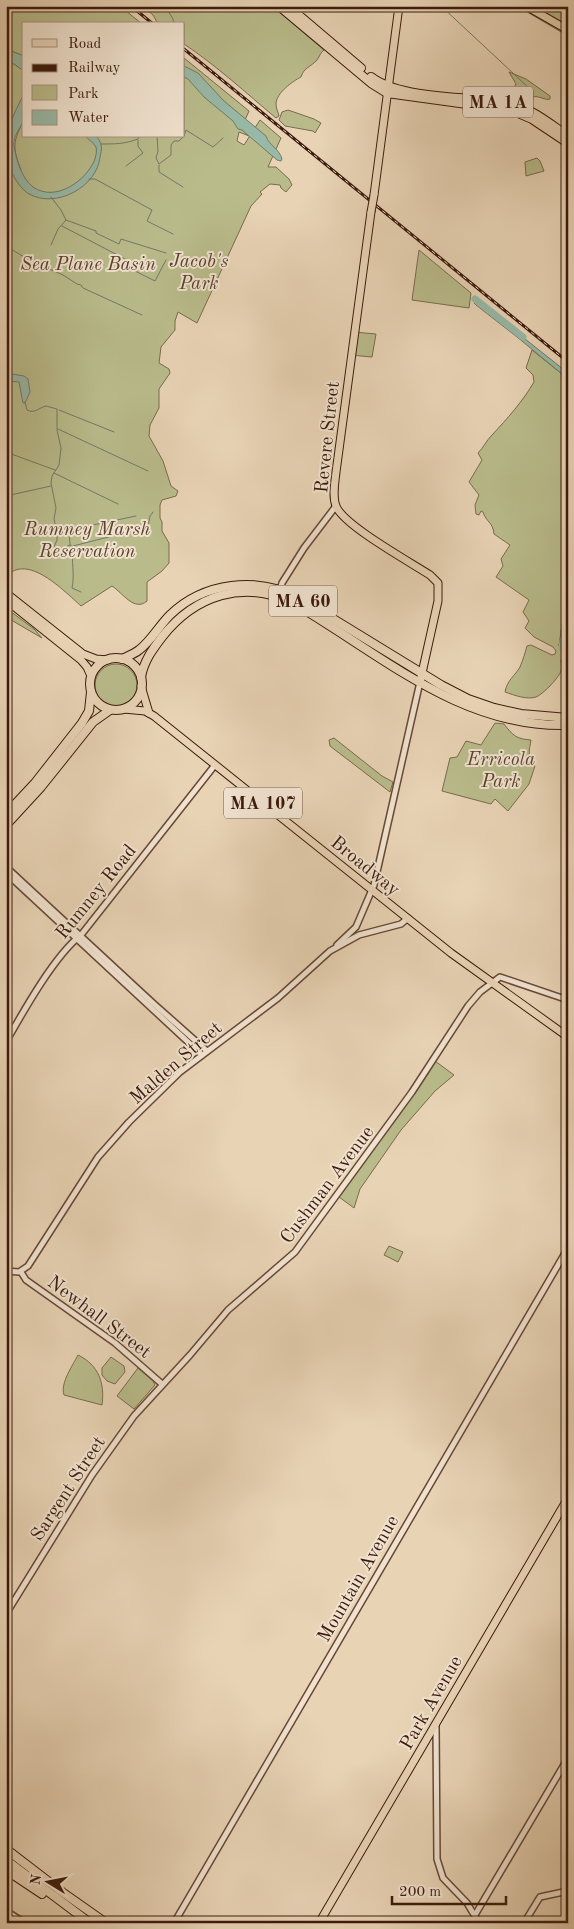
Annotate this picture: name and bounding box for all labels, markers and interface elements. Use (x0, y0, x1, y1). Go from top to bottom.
legend (22, 22, 185, 138)
text: Road (68, 37, 102, 52)
text: Railway (68, 61, 121, 76)
road number: MA 1A (463, 86, 533, 118)
text: Park (68, 87, 99, 102)
text: Water (68, 111, 109, 126)
park label: Jacob's Park (170, 253, 228, 294)
park label: Sea Plane Basin (20, 256, 156, 275)
street label: Revere Street (313, 380, 344, 494)
park label: Rumney Marsh Reservation (23, 521, 151, 562)
road number: MA 60 (269, 586, 337, 616)
park label: Erricola Park (466, 751, 535, 792)
road number: MA 107 (224, 788, 302, 818)
street label: Broadway (326, 833, 403, 900)
street label: Rumney Road (53, 842, 141, 943)
street label: Malden Street (127, 1019, 226, 1109)
street label: Cushman Avenue (278, 1123, 378, 1248)
street label: Newhall Street (43, 1273, 154, 1363)
street label: Sargent Street (28, 1434, 110, 1545)
street label: Mountain Avenue (315, 1513, 403, 1646)
street label: Park Avenue (398, 1653, 467, 1753)
north arrow (22, 1856, 72, 1906)
text: N (28, 1873, 44, 1886)
scale bar (392, 1874, 505, 1906)
text: 200 m (399, 1885, 441, 1900)

